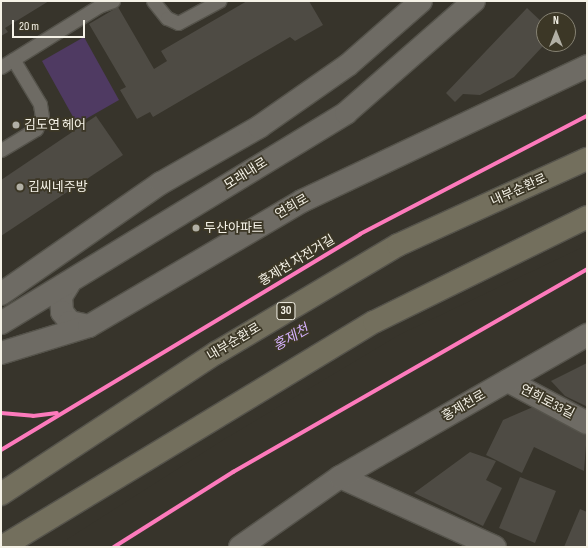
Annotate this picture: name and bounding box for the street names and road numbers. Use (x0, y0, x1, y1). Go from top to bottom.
street label: 모래내로 (222, 155, 270, 193)
street label: 내부순환로 (489, 171, 549, 209)
street label: 연희로 (273, 191, 311, 223)
street label: 홍제천 자전거길 (256, 232, 338, 290)
road number: 30 (276, 301, 296, 321)
street label: 내부순환로 (204, 320, 264, 364)
street label: 연희로33길 (517, 382, 577, 422)
street label: 홍제천로 (439, 387, 489, 425)

